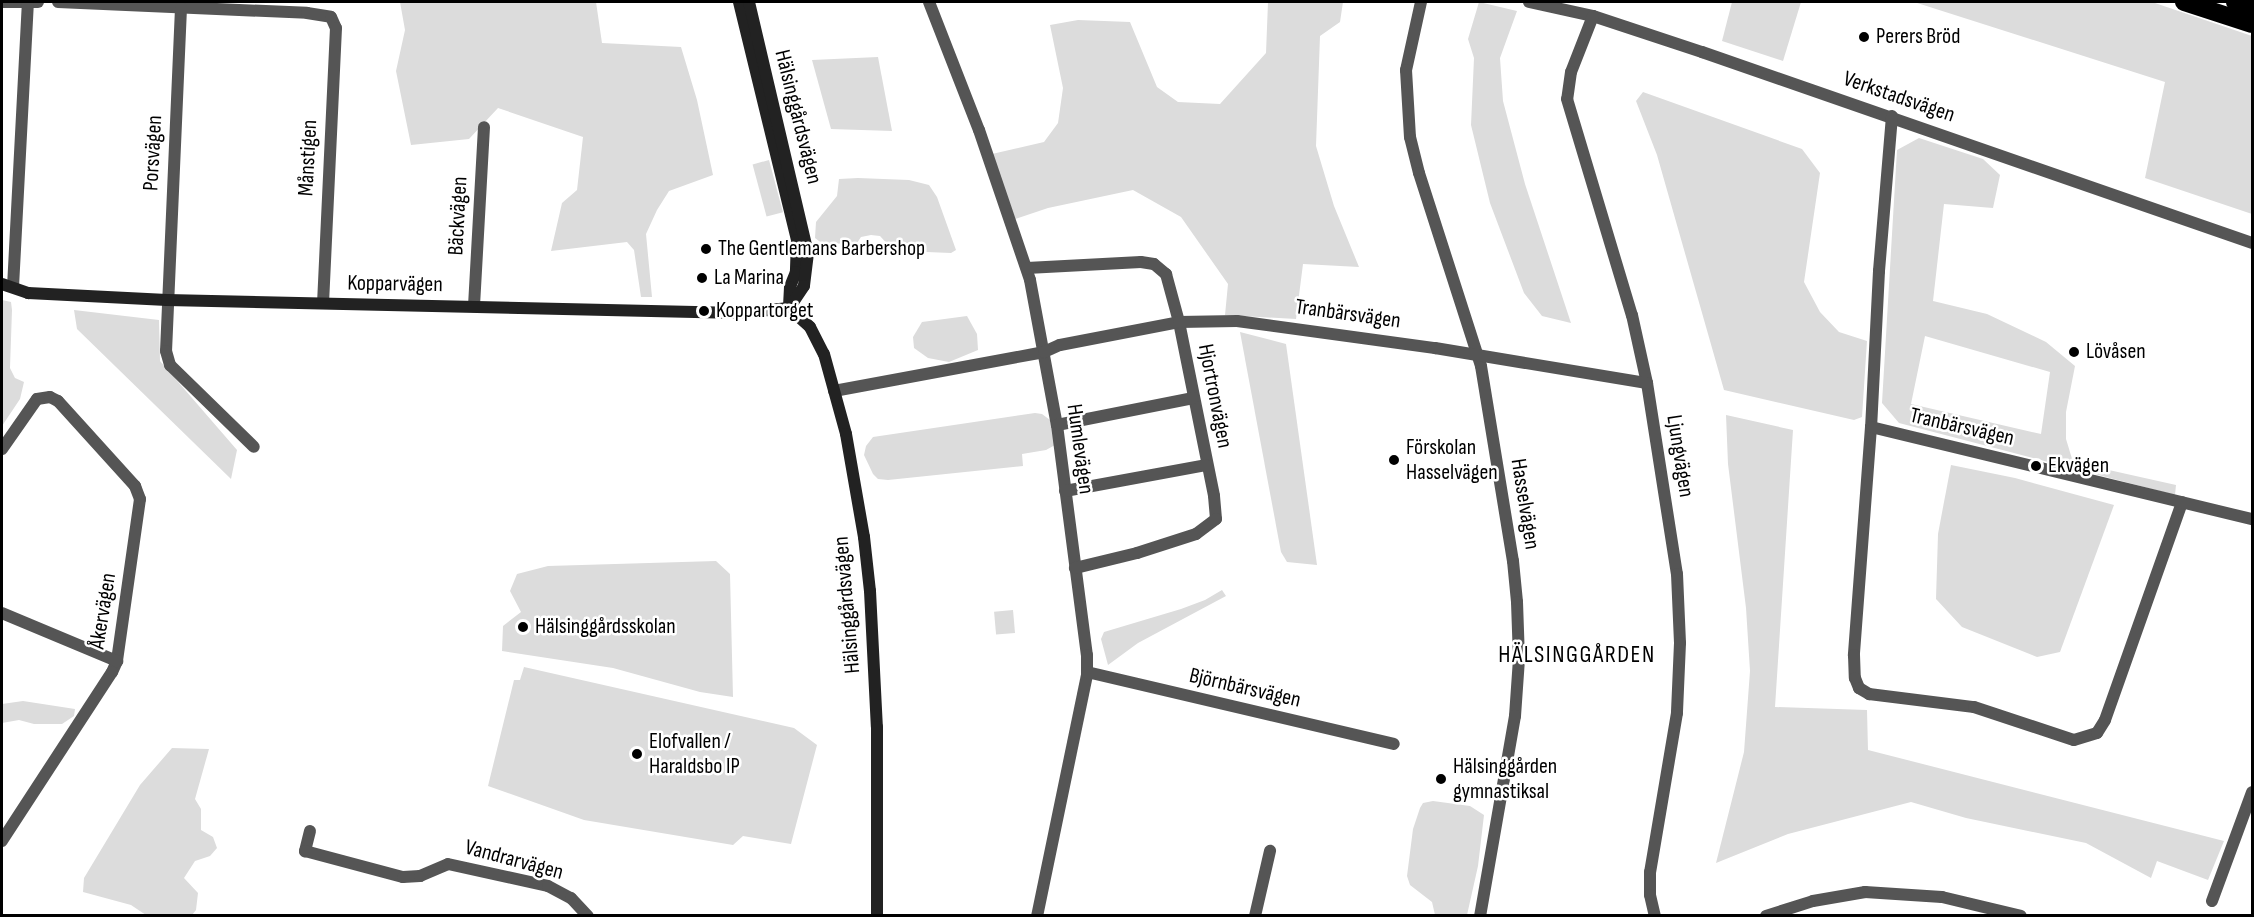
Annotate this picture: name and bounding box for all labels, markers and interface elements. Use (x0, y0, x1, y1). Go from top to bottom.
place label: Perers Bröd (1876, 24, 1960, 50)
marker: Perers Bröd (1857, 30, 1871, 44)
street label: Hälsinggårdsvägen (769, 47, 827, 187)
street label: Verkstadsvägen (1840, 66, 1958, 128)
street label: Porsvägen (138, 114, 168, 192)
street label: Månstigen (293, 119, 323, 197)
street label: Bäckvägen (443, 176, 473, 256)
place label: The Gentlemans Barbershop (718, 236, 925, 262)
marker: The Gentlemans Barbershop (699, 242, 713, 256)
place label: La Marina (714, 265, 784, 291)
street label: Kopparvägen (347, 270, 443, 298)
marker: La Marina (695, 271, 709, 285)
street label: Tranbärsvägen (1294, 294, 1402, 334)
place label: Koppartorget (716, 298, 814, 324)
marker: Koppartorget (697, 304, 711, 318)
place label: Lövåsen (2086, 339, 2146, 365)
street label: Hjortronvägen (1192, 342, 1238, 450)
marker: Lövåsen (2067, 345, 2081, 359)
street label: Humlevägen (1061, 402, 1099, 496)
street label: Tranbärsvägen (1907, 402, 2017, 452)
street label: Ljungvägen (1660, 413, 1700, 499)
place label: Förskolan Hasselvägen (1406, 434, 1498, 486)
marker: Förskolan Hasselvägen (1387, 453, 1401, 467)
place label: Ekvägen (2048, 453, 2109, 479)
street label: Hasselvägen (1505, 457, 1545, 551)
marker: Ekvägen (2029, 459, 2043, 473)
street label: Hälsinggårdsvägen (828, 535, 866, 675)
street label: Åkervägen (84, 571, 122, 651)
place label: Hälsinggårdsskolan (535, 614, 676, 640)
marker: Hälsinggårdsskolan (516, 620, 530, 634)
district label: HÄLSINGGÅRDEN (1498, 641, 1656, 669)
street label: Björnbärsvägen (1187, 662, 1303, 714)
place label: Elofvallen / Haraldsbo IP (649, 728, 740, 780)
marker: Elofvallen / Haraldsbo IP (630, 747, 644, 761)
place label: Hälsinggården gymnastiksal (1453, 753, 1557, 804)
marker: Hälsinggården gymnastiksal (1434, 772, 1448, 786)
street label: Vandrarvägen (462, 834, 566, 886)

